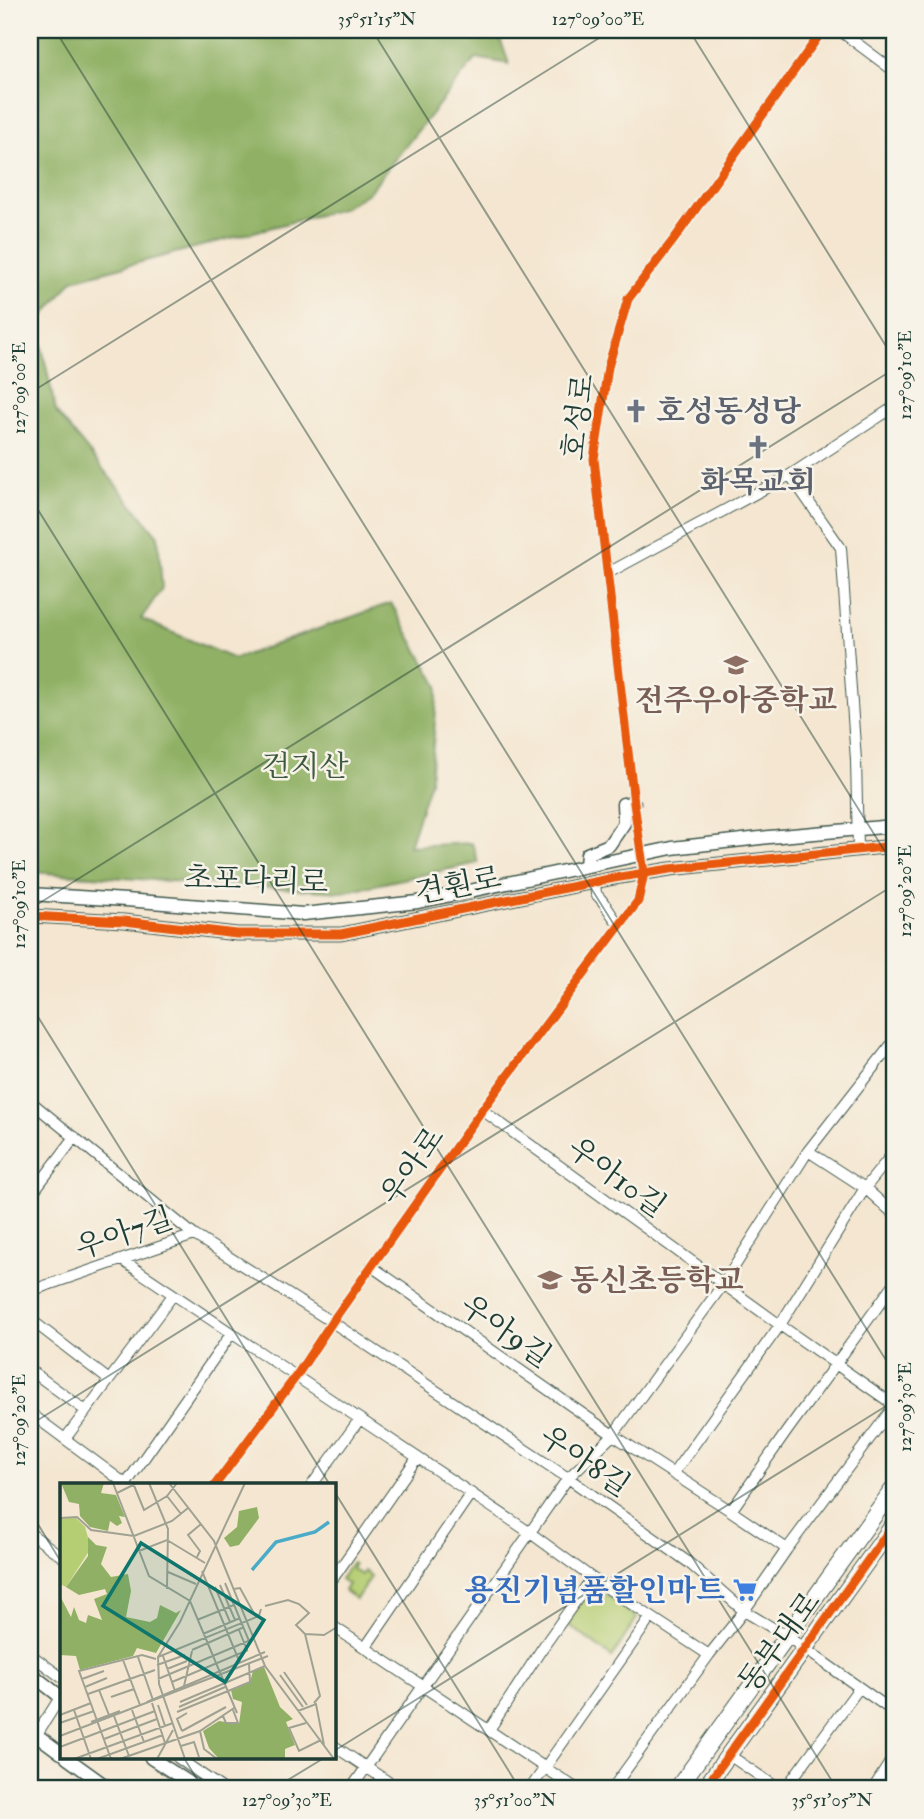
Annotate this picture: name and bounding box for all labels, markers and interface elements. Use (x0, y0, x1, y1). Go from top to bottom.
text: 35°51'15"N (338, 8, 416, 31)
text: 127°09'00"E (552, 8, 644, 31)
text: 127°09'10"E (894, 330, 917, 420)
text: 127°09'00"E (8, 342, 31, 434)
street label: 호성로 (555, 372, 602, 462)
place label: 호성동성당 (656, 393, 801, 430)
church icon: 호성동성당 (622, 397, 650, 425)
church icon: 화목교회 (744, 433, 772, 461)
place label: 화목교회 (700, 464, 816, 501)
school or university icon: 전주우아중학교 (722, 651, 750, 679)
place label: 전주우아중학교 (635, 682, 837, 719)
park label: 건지산 (262, 748, 348, 785)
text: 127°09'20"E (894, 845, 917, 937)
text: 127°09'10"E (8, 859, 31, 949)
street label: 초포다리로 (183, 859, 329, 902)
street label: 견훤로 (412, 859, 504, 912)
street label: 우아로 (372, 1120, 453, 1213)
street label: 우아10길 (560, 1129, 673, 1226)
street label: 우아7길 (71, 1200, 178, 1267)
place label: 동신초등학교 (570, 1262, 744, 1299)
school or university icon: 동신초등학교 (536, 1266, 564, 1294)
street label: 우아9길 (453, 1287, 558, 1376)
text: 127°09'30"E (894, 1362, 917, 1452)
text: 127°09'20"E (8, 1374, 31, 1466)
street label: 우아8길 (532, 1418, 637, 1505)
inset map (60, 1483, 336, 1759)
place label: 용진기념품할인마트 (464, 1572, 725, 1609)
supermarket icon: 용진기념품할인마트 (731, 1576, 759, 1604)
street label: 동부대로 (730, 1585, 828, 1700)
text: 127°09'30"E (242, 1789, 332, 1812)
text: 35°51'00"N (474, 1789, 556, 1812)
text: 35°51'05"N (791, 1789, 873, 1812)

